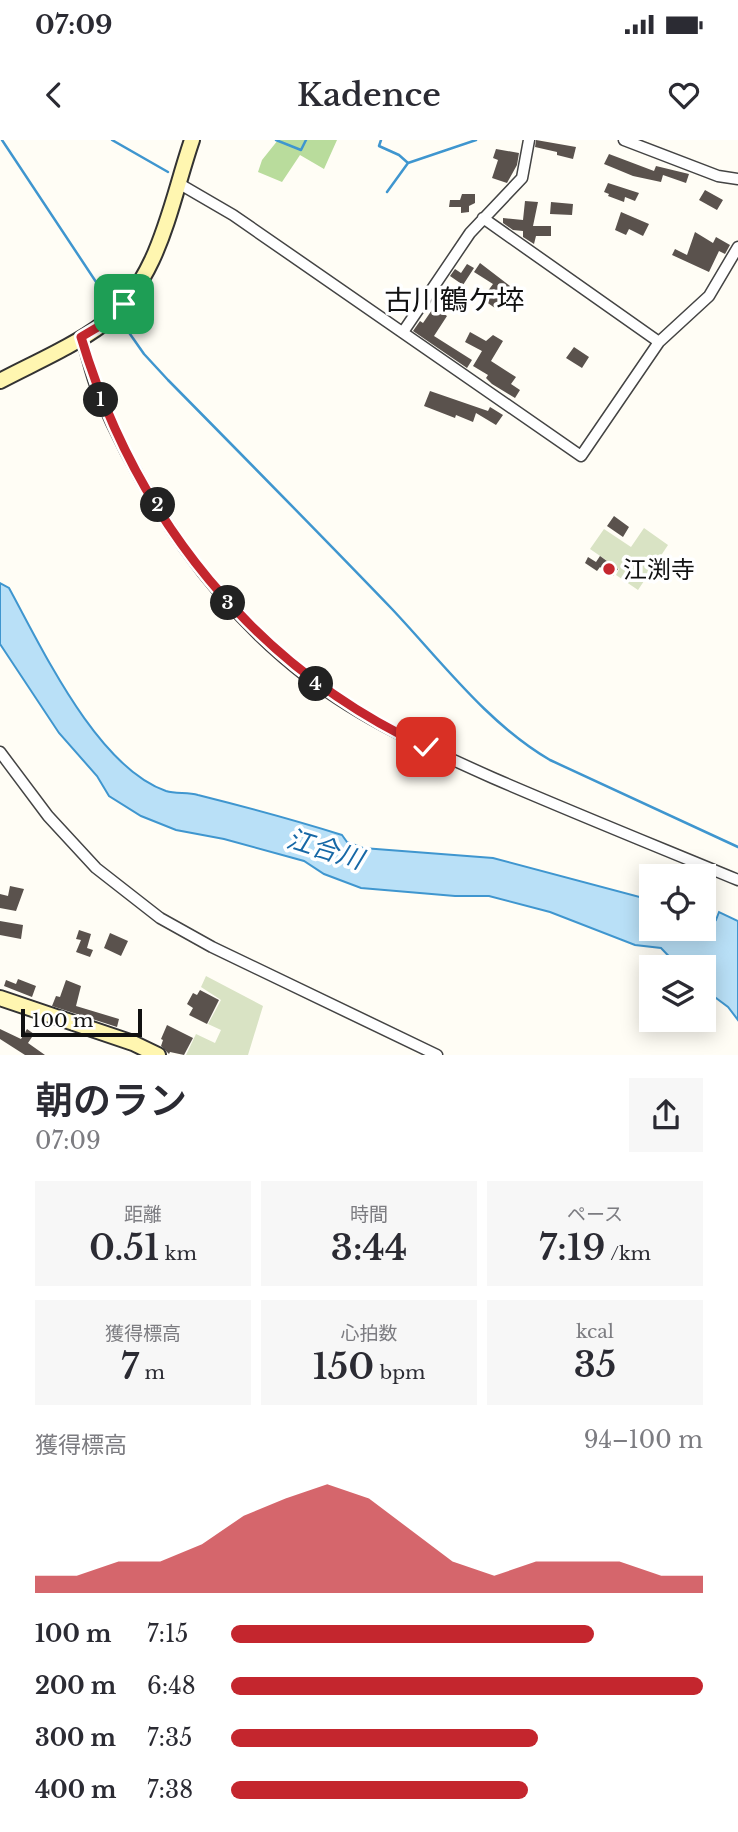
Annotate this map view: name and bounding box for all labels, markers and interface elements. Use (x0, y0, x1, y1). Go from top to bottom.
text: 07:09 (35, 9, 113, 41)
text: Kadence (297, 75, 441, 115)
icon: back (35, 76, 73, 114)
icon: heart (665, 76, 703, 114)
pin (94, 274, 154, 334)
district label: 古川鶴ケ埣 (384, 283, 524, 318)
icon: arrive (105, 285, 143, 323)
pin: 1 (84, 383, 119, 418)
text: 1 (96, 388, 105, 411)
pin: 2 (140, 488, 176, 522)
text: 2 (151, 493, 164, 516)
place label: 江渕寺 (623, 555, 695, 584)
marker: 江渕寺 (601, 561, 617, 577)
pin: 3 (210, 586, 246, 620)
text: 3 (221, 591, 234, 614)
pin: 4 (298, 666, 334, 702)
text: 4 (309, 672, 322, 695)
pin (396, 717, 456, 777)
icon: check (407, 728, 445, 766)
water label: 江合川 (283, 822, 370, 877)
map controls (639, 864, 716, 1032)
button: locate (639, 864, 716, 941)
button: layers (639, 955, 716, 1032)
scale bar (21, 1006, 142, 1038)
text: 100 m (32, 1009, 93, 1032)
text: 朝のラン (35, 1077, 187, 1124)
button: share (629, 1078, 703, 1152)
text: 07:09 (35, 1127, 101, 1155)
text: 距離 (124, 1203, 162, 1226)
text: 時間 (350, 1203, 388, 1226)
text: ペース (567, 1203, 623, 1226)
text: 0.51 (89, 1226, 159, 1269)
text: 3:44 (331, 1226, 407, 1269)
text: 7:19 (539, 1226, 605, 1269)
text: km (159, 1242, 197, 1265)
text: /km (605, 1242, 651, 1265)
text: kcal (576, 1320, 614, 1343)
text: 獲得標高 (105, 1322, 181, 1345)
text: 心拍数 (340, 1322, 398, 1345)
text: 35 (574, 1343, 616, 1386)
text: 7 (121, 1345, 139, 1388)
text: 150 (312, 1345, 374, 1388)
text: m (139, 1361, 165, 1384)
text: bpm (374, 1361, 426, 1384)
text: 94–100 m (584, 1426, 703, 1454)
text: 獲得標高 (35, 1431, 127, 1459)
text: 100 m (35, 1620, 111, 1648)
text: 7:15 (147, 1620, 188, 1648)
text: 200 m (35, 1672, 116, 1700)
text: 6:48 (147, 1672, 196, 1700)
text: 300 m (35, 1724, 116, 1752)
text: 7:35 (147, 1724, 192, 1752)
text: 400 m (35, 1776, 117, 1804)
text: 7:38 (147, 1776, 193, 1804)

